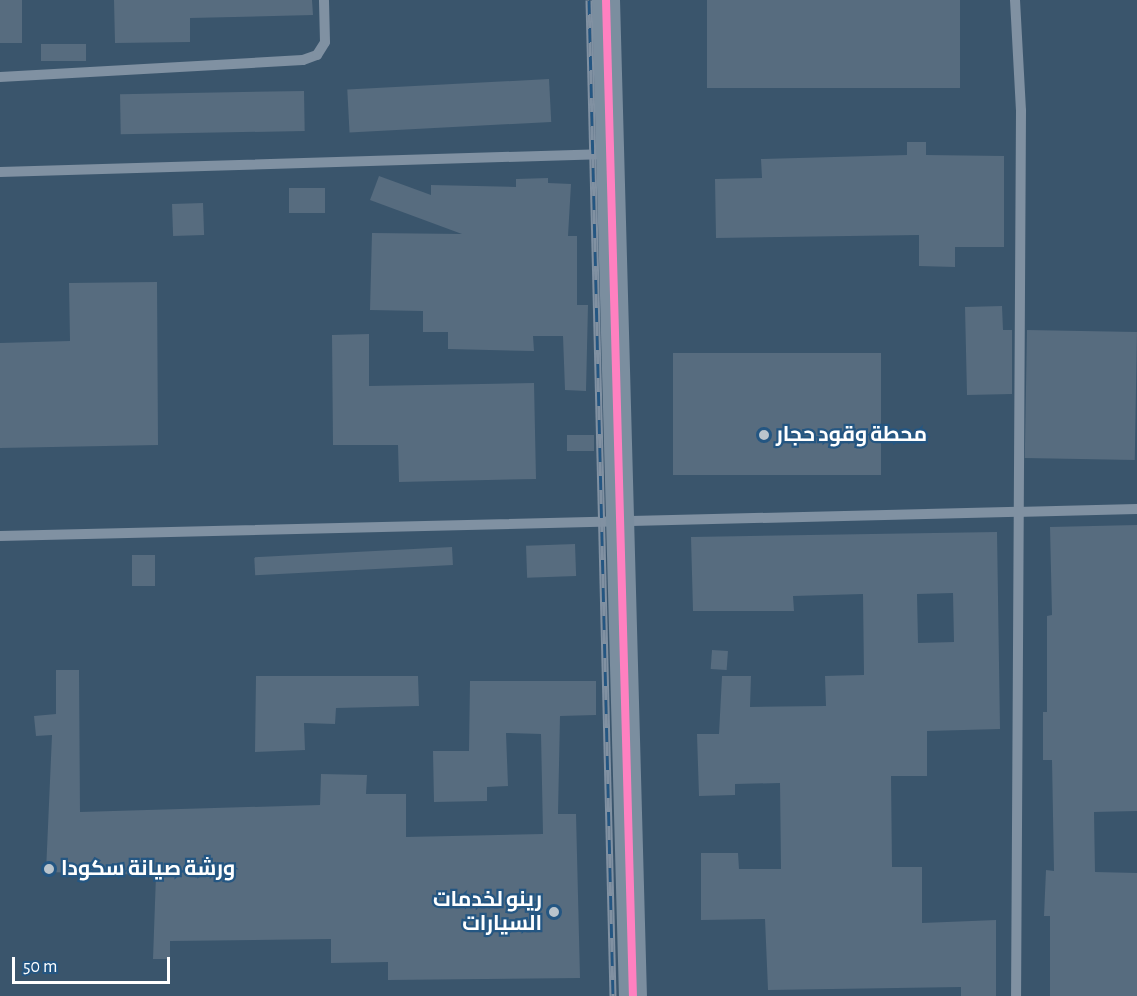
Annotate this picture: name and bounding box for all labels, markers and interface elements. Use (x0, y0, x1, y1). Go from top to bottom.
place label: محطة وقود حجار (776, 422, 927, 448)
marker: محطة وقود حجار (757, 428, 771, 442)
place label: ورشة صيانة سكودا (61, 856, 235, 882)
marker: ورشة صيانة سكودا (42, 862, 56, 876)
place label: رينو لخدمات السيارات (433, 887, 542, 937)
marker: رينو لخدمات السيارات (547, 905, 561, 919)
scale bar (15, 945, 172, 983)
text: 50 m (23, 958, 57, 976)

